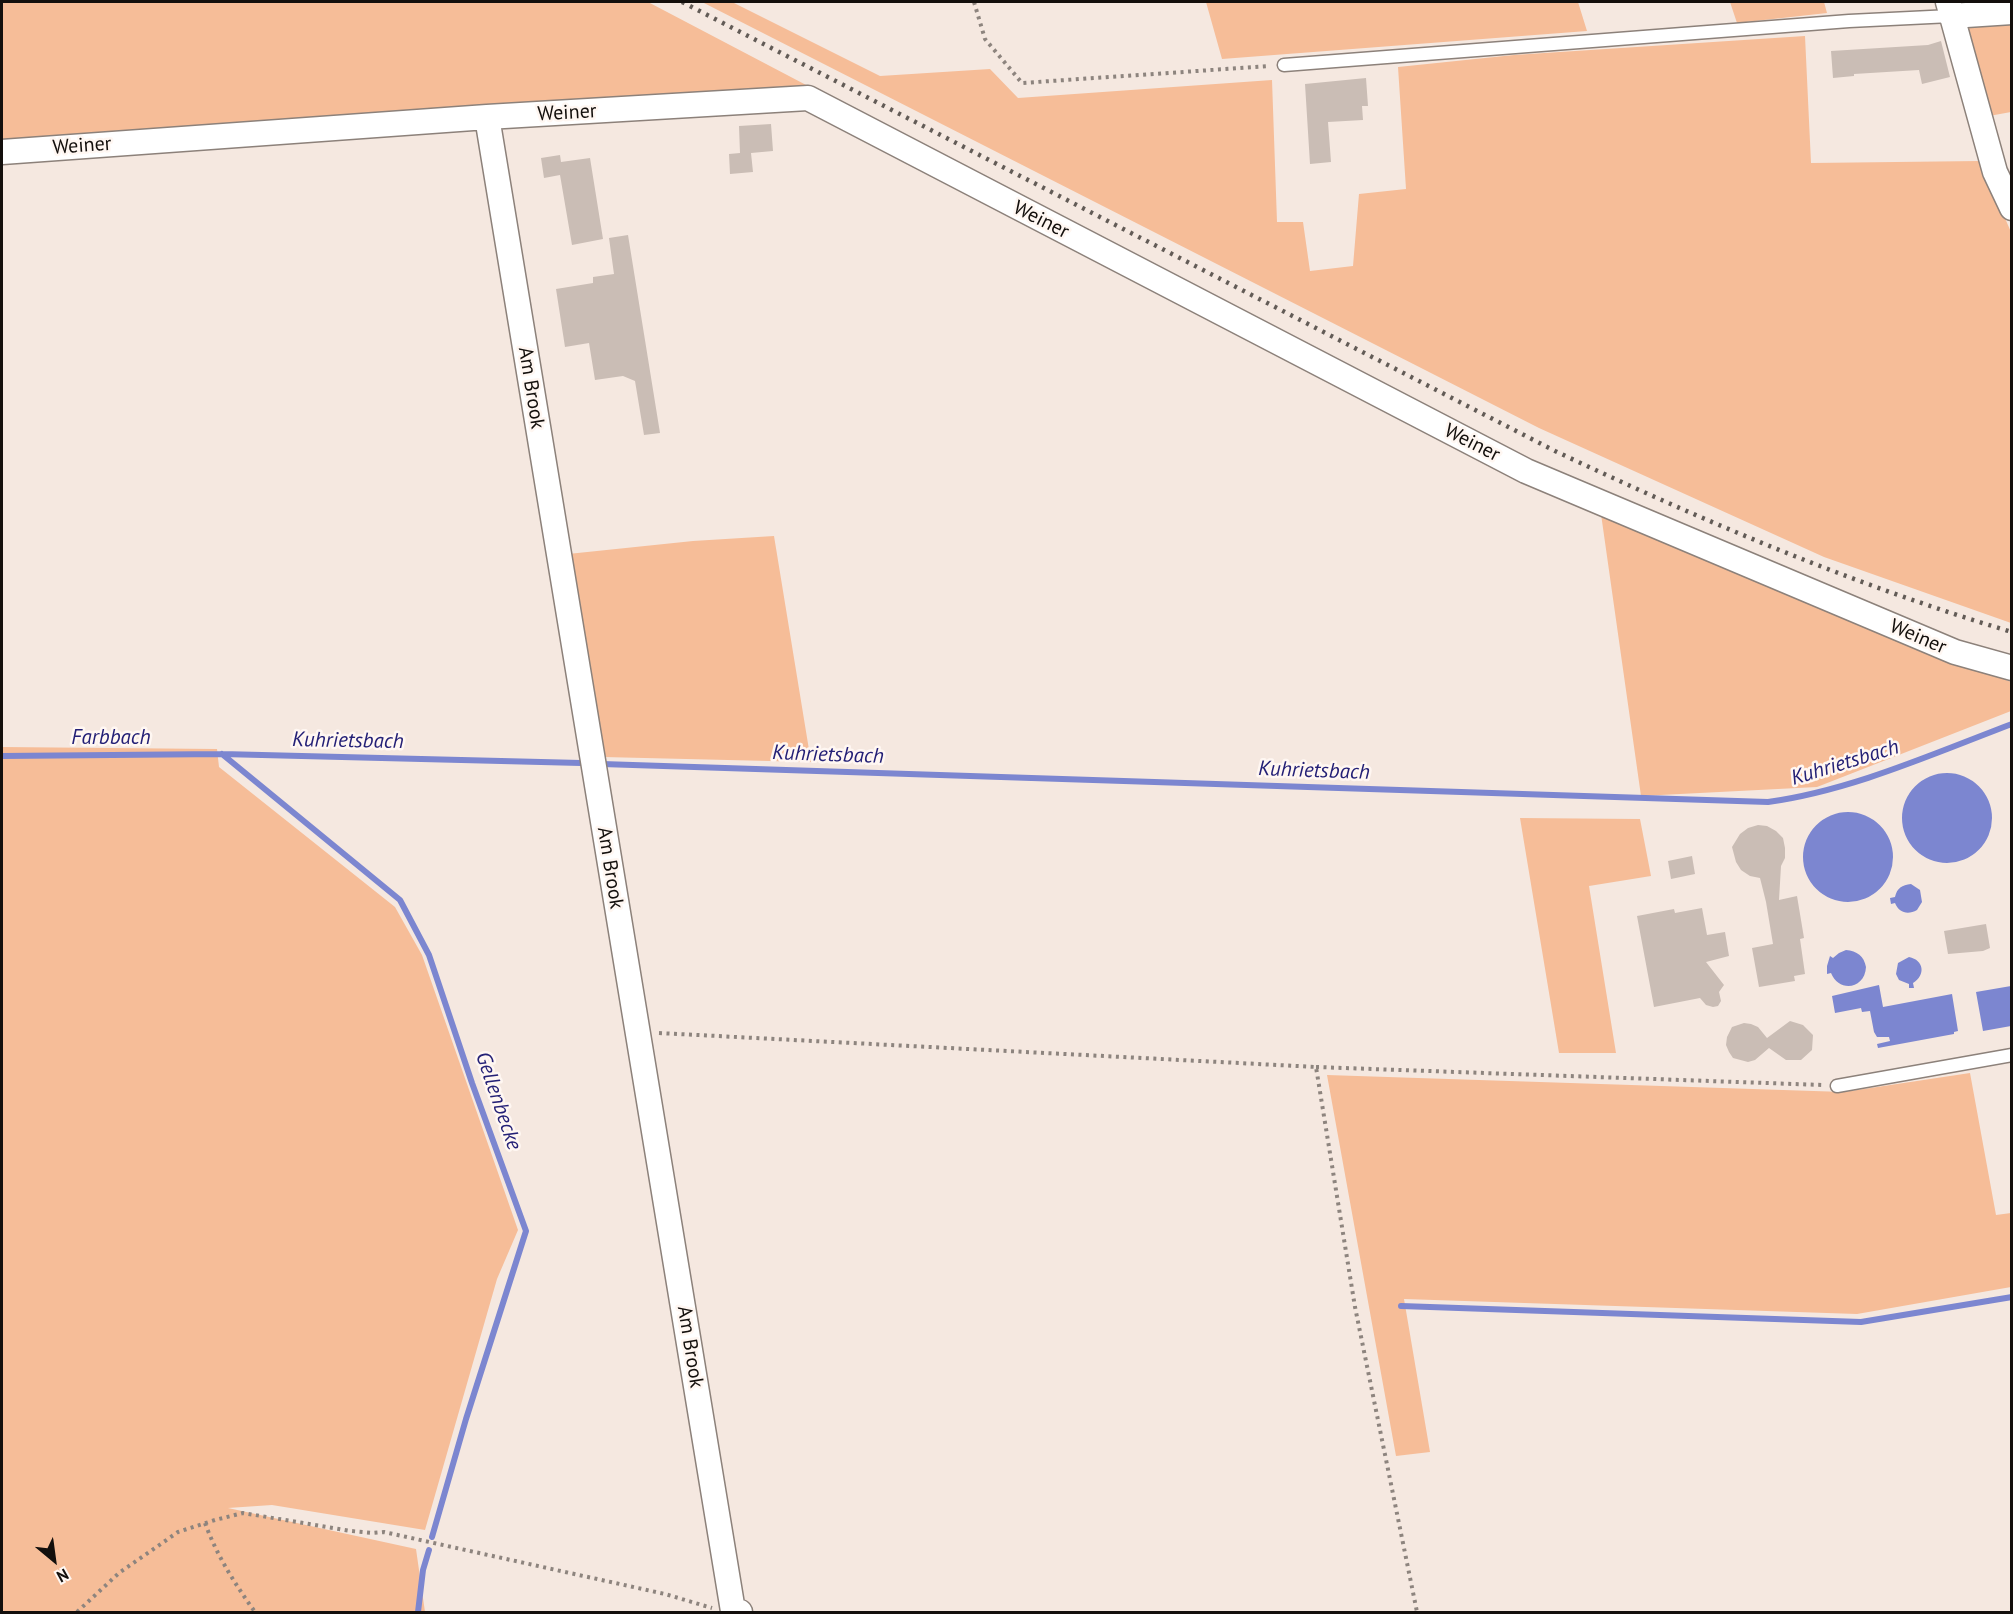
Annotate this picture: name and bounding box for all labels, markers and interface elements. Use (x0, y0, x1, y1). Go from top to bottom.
street label: Weiner (537, 99, 597, 127)
street label: Weiner (52, 132, 112, 160)
street label: Weiner (1009, 196, 1073, 244)
street label: Am Brook (513, 345, 549, 431)
street label: Weiner (1440, 419, 1504, 467)
street label: Weiner (1886, 614, 1950, 660)
water label: Farbbach (71, 725, 151, 751)
water label: Kuhrietsbach (292, 727, 404, 755)
water label: Kuhrietsbach (1788, 735, 1902, 791)
water label: Kuhrietsbach (772, 740, 884, 770)
water label: Kuhrietsbach (1258, 756, 1370, 786)
street label: Am Brook (592, 825, 628, 911)
water label: Gellenbecke (469, 1049, 527, 1153)
street label: Am Brook (672, 1304, 708, 1390)
north arrow (24, 1530, 84, 1590)
text: N (53, 1564, 72, 1587)

